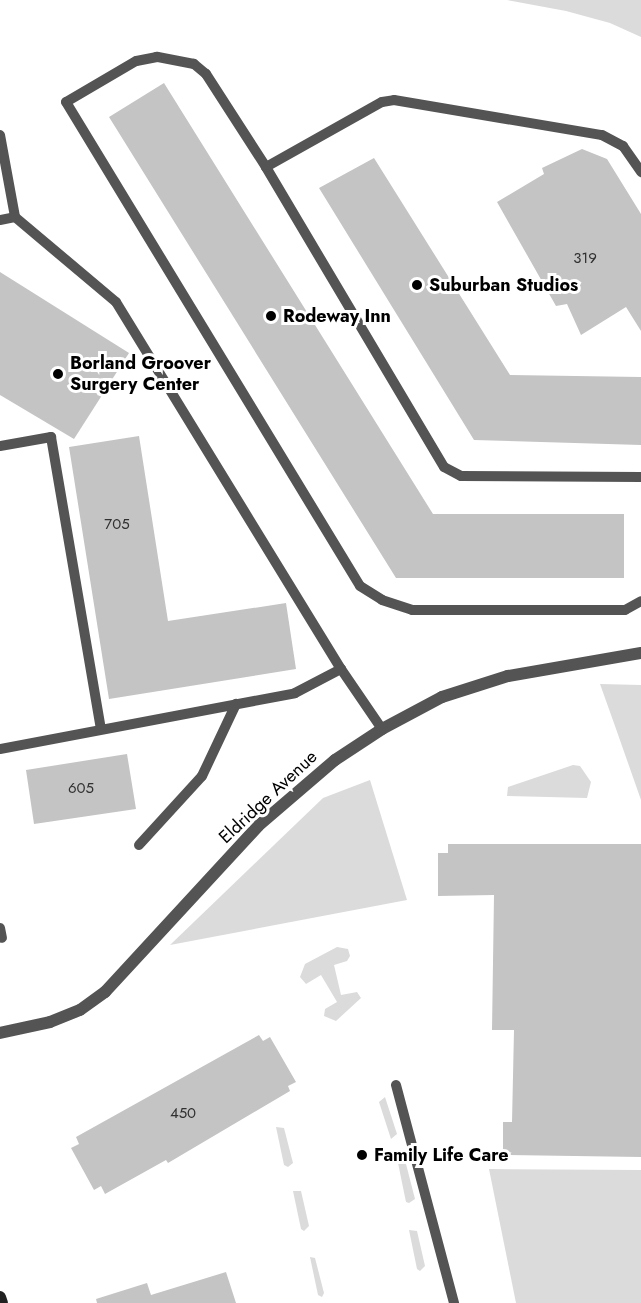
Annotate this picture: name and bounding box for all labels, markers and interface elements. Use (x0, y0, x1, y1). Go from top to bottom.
house number: 319 (573, 250, 597, 268)
place label: Suburban Studios (429, 274, 578, 296)
marker: Suburban Studios (410, 278, 424, 292)
place label: Rodeway Inn (283, 305, 391, 327)
marker: Rodeway Inn (264, 309, 278, 323)
place label: Borland Groover Surgery Center (70, 353, 211, 395)
marker: Borland Groover Surgery Center (51, 367, 65, 381)
house number: 705 (104, 516, 130, 534)
street label: Eldridge Avenue (214, 746, 322, 848)
house number: 605 (68, 780, 94, 798)
house number: 450 (170, 1105, 196, 1123)
place label: Family Life Care (374, 1144, 509, 1166)
marker: Family Life Care (355, 1148, 369, 1162)

